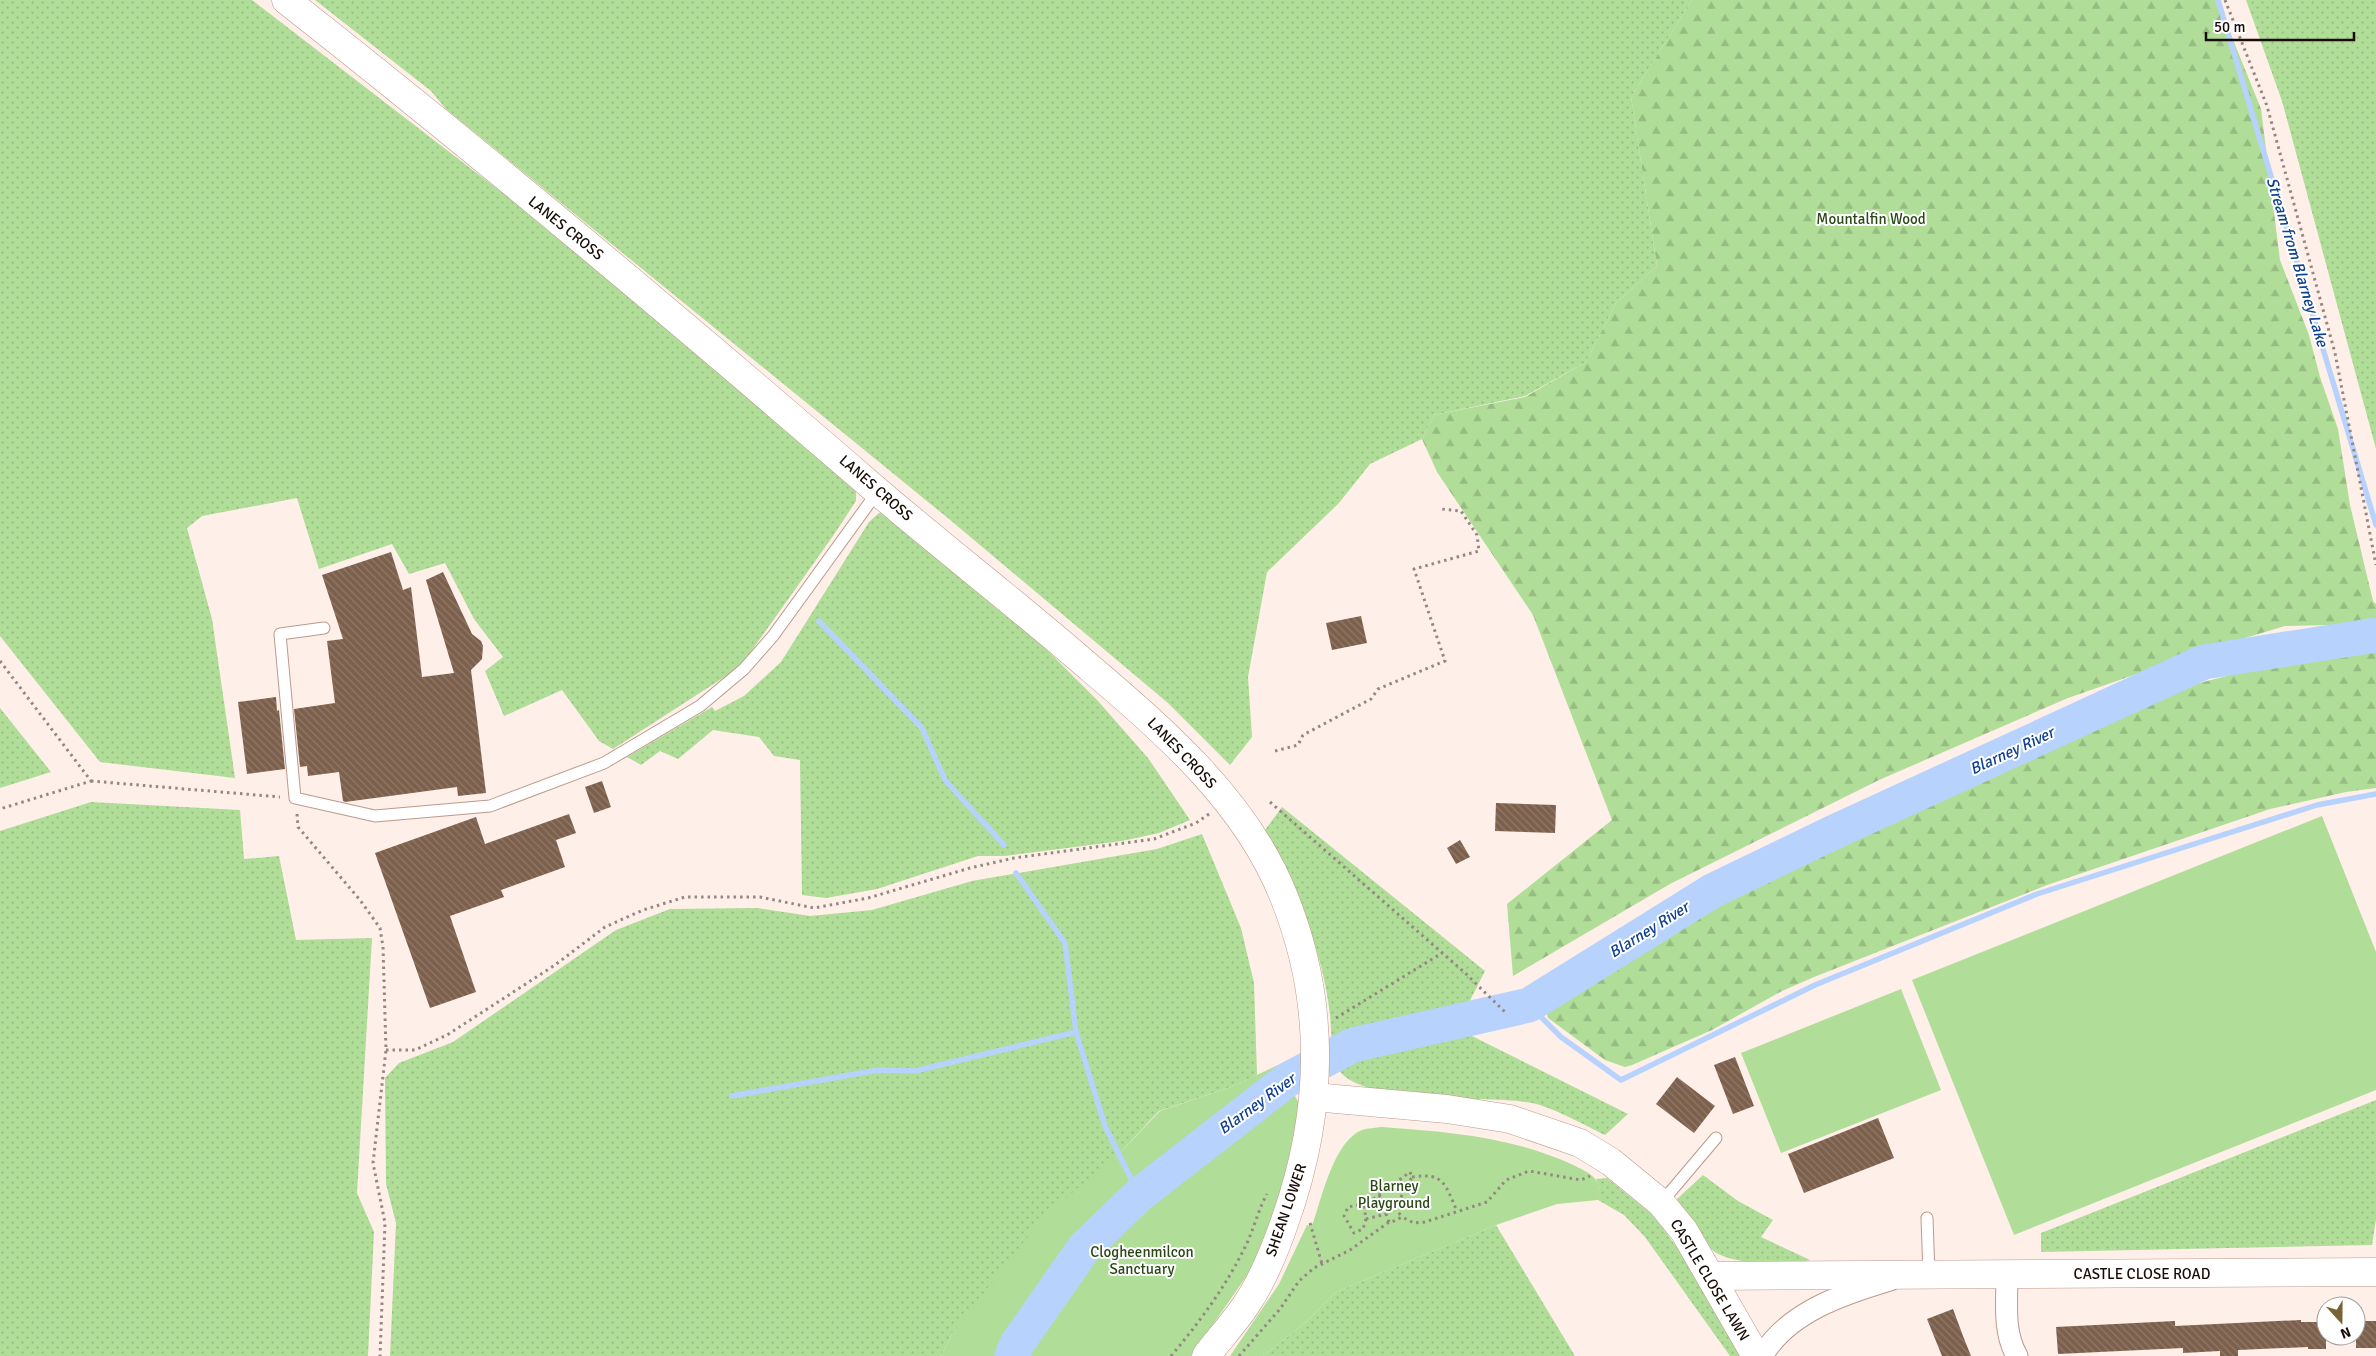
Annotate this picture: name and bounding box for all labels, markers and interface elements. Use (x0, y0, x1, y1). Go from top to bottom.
scale bar (2206, 10, 2354, 42)
text: 50 m (2214, 18, 2245, 36)
water label: Stream from Blarney Lake (2262, 175, 2333, 350)
street label: LANES CROSS (525, 192, 607, 264)
park label: Mountalfin Wood (1816, 210, 1926, 228)
street label: LANES CROSS (836, 451, 916, 525)
street label: LANES CROSS (1144, 714, 1220, 792)
water label: Blarney River (1967, 722, 2059, 779)
water label: Blarney River (1605, 896, 1695, 963)
water label: Blarney River (1214, 1068, 1301, 1139)
street label: SHEAN LOWER (1262, 1161, 1310, 1259)
park label: Blarney Playground (1358, 1177, 1430, 1212)
street label: CASTLE CLOSE LAWN (1667, 1216, 1753, 1344)
park label: Clogheenmilcon Sanctuary (1090, 1243, 1194, 1278)
street label: CASTLE CLOSE ROAD (2074, 1265, 2210, 1283)
north arrow (2316, 1296, 2366, 1346)
text: N (2338, 1323, 2353, 1342)

